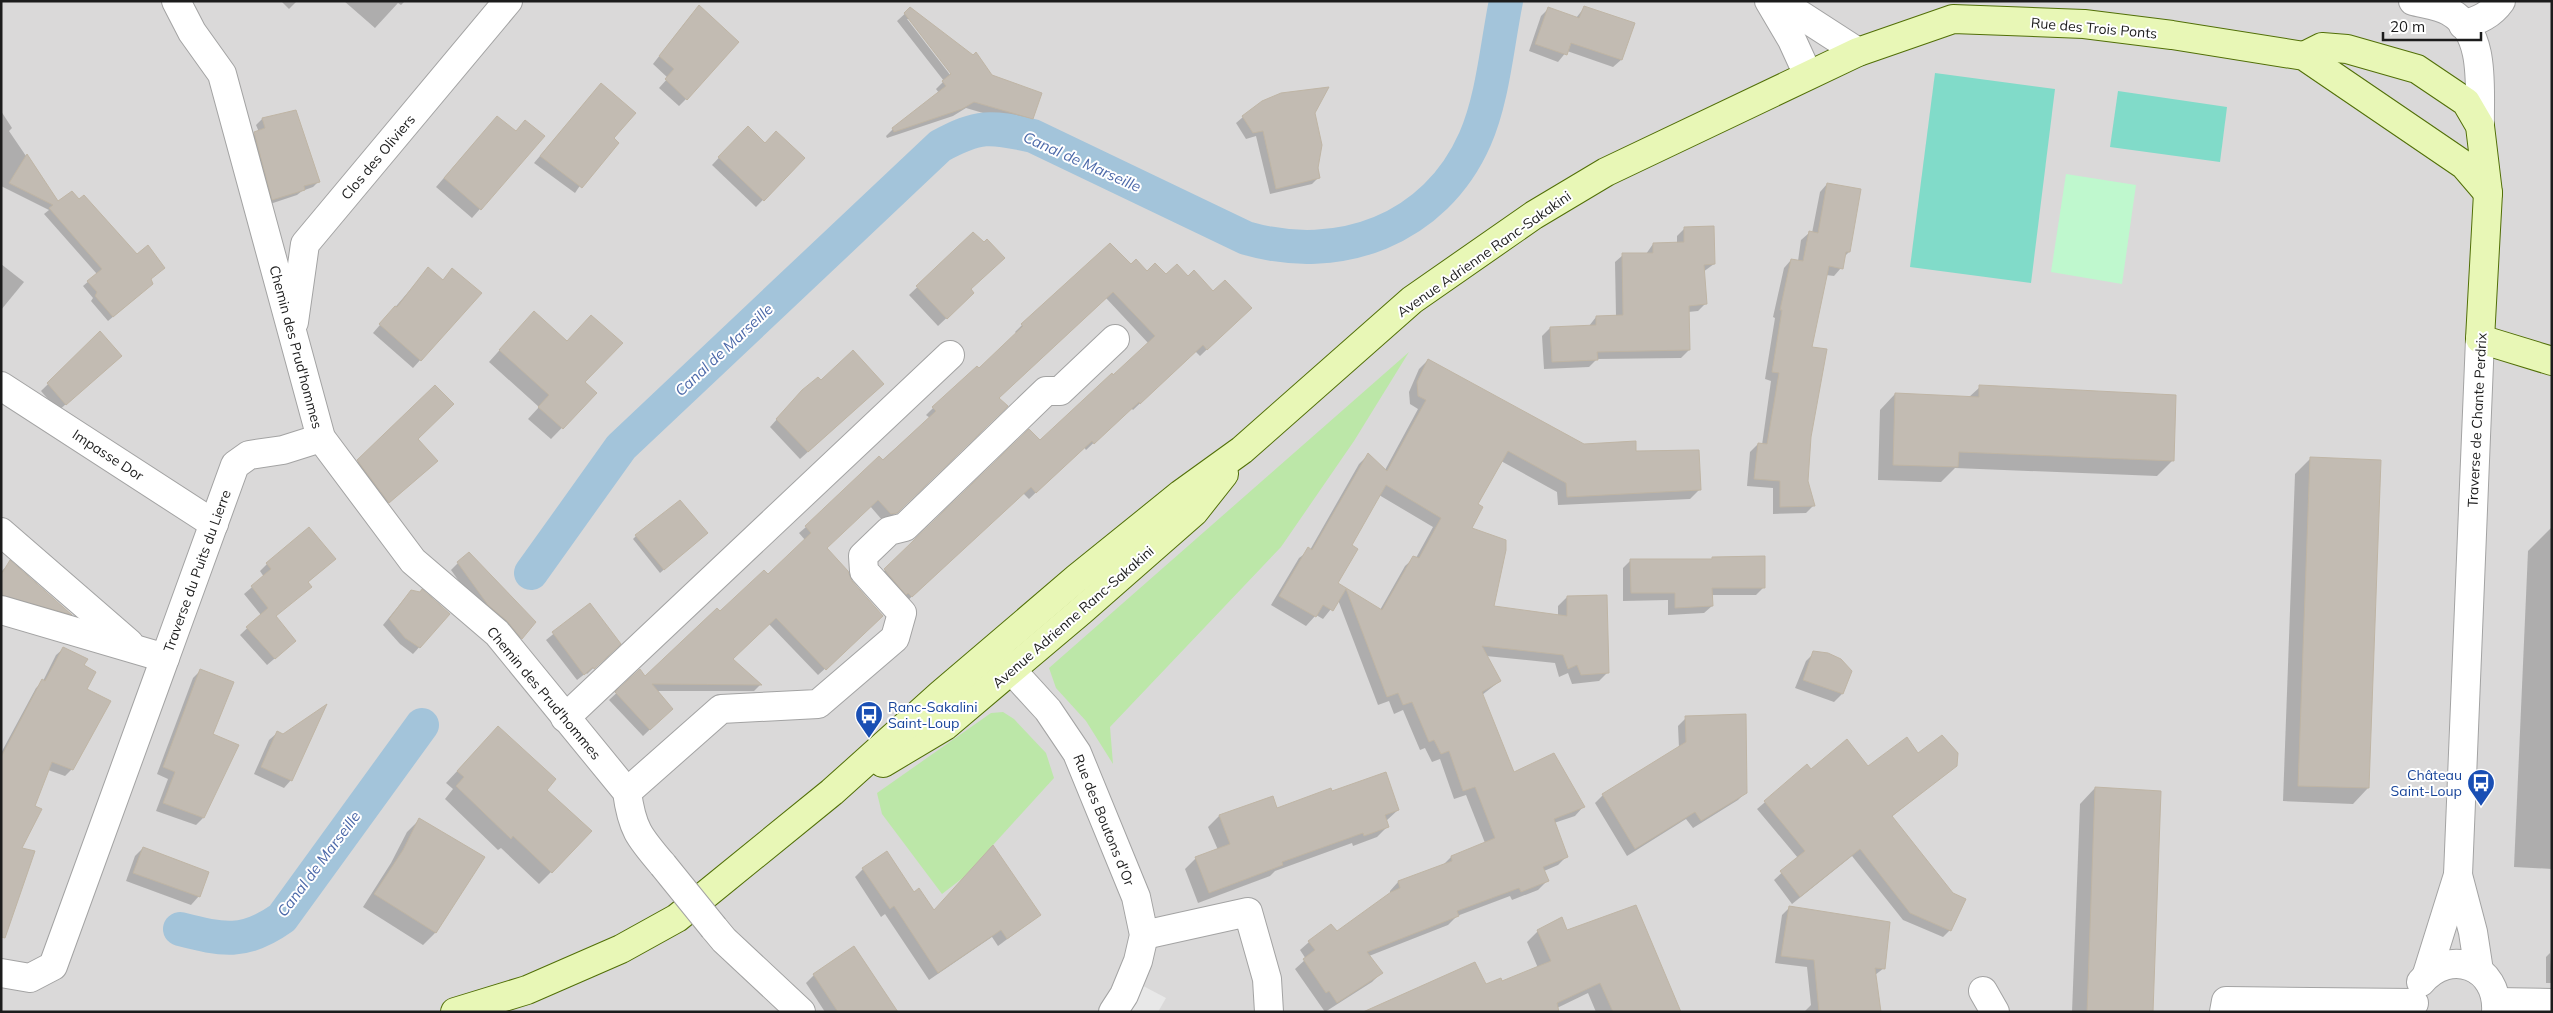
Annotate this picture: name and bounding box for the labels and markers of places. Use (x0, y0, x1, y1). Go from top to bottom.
place label: Ranc-Sakalini Saint-Loup (888, 698, 978, 732)
bus stop icon: Ranc-Sakalini Saint-Loup (854, 700, 884, 739)
place label: Château Saint-Loup (2391, 766, 2462, 800)
bus stop icon: Château Saint-Loup (2466, 768, 2496, 807)

